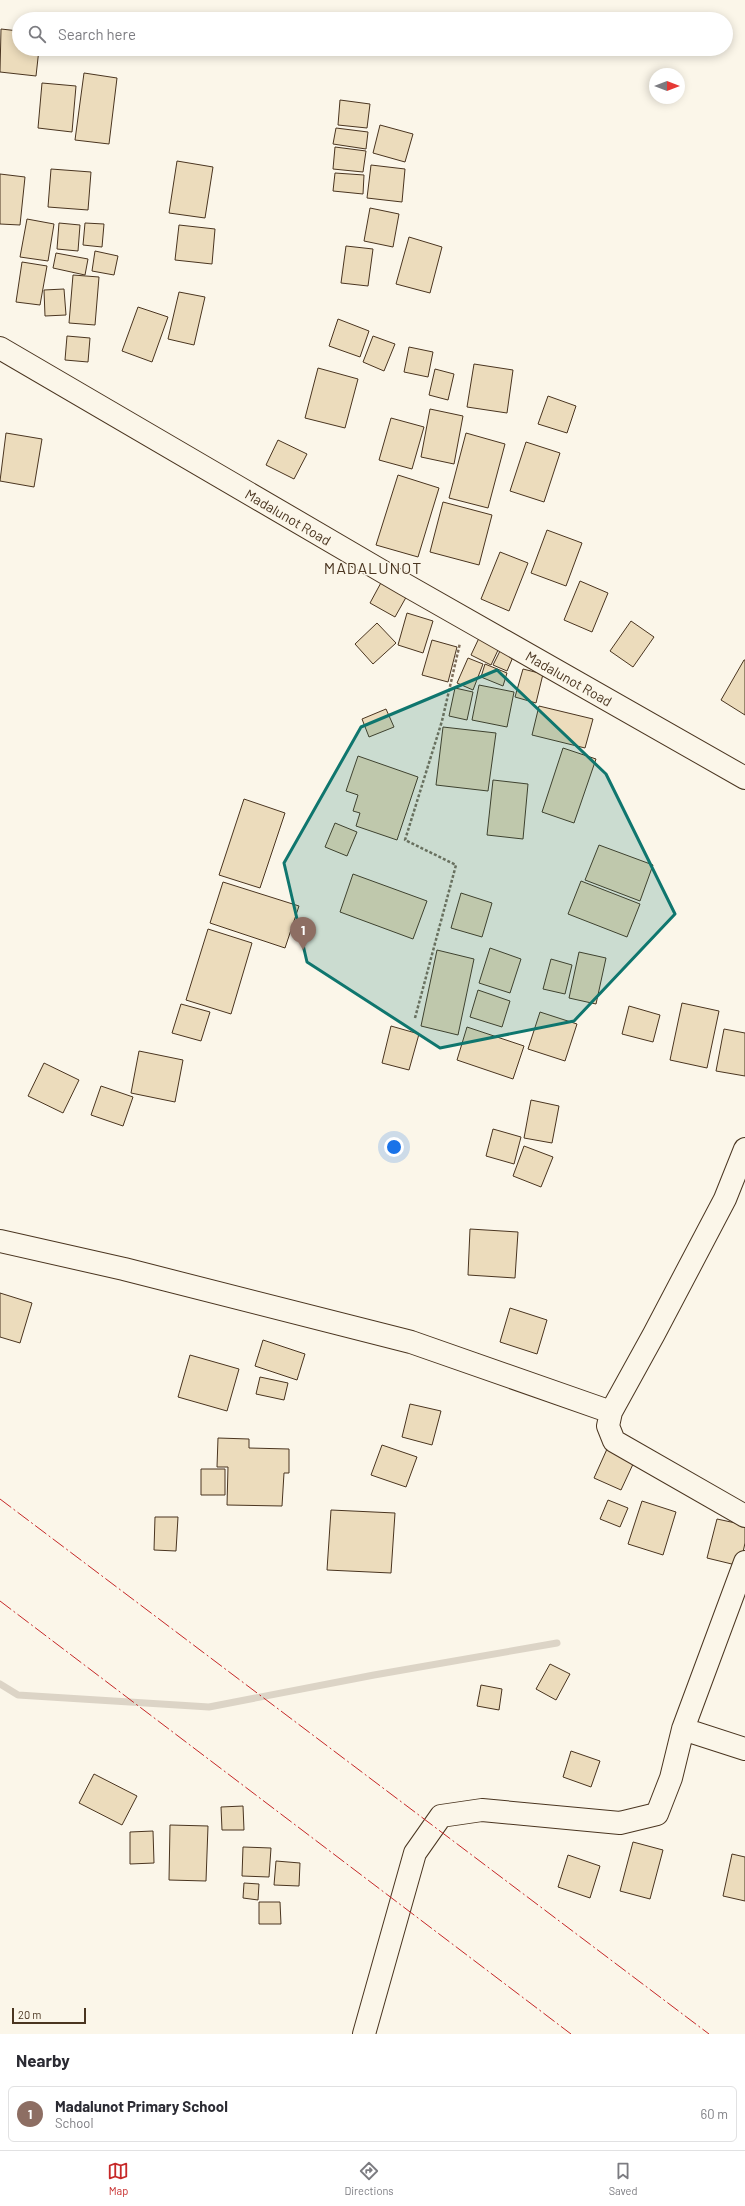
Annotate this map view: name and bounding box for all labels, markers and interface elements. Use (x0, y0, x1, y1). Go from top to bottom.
search box (12, 12, 733, 56)
icon: search (26, 23, 48, 45)
text: Search here (58, 25, 136, 43)
north arrow (649, 68, 685, 104)
street label: Madalunot Road (242, 485, 334, 548)
district label: MADALUNOT (324, 558, 422, 577)
street label: Madalunot Road (523, 647, 615, 709)
pin: 1 (290, 917, 316, 950)
your location (384, 1137, 404, 1157)
scale bar (12, 2006, 86, 2025)
text: 20 m (18, 2008, 41, 2021)
text: Nearby (16, 2050, 70, 2070)
text: Madalunot Primary School (55, 2097, 228, 2115)
text: 1 (28, 2106, 32, 2122)
text: 60 m (701, 2106, 728, 2122)
text: School (55, 2115, 93, 2131)
tab: Map (107, 2160, 129, 2197)
tab: Directions (344, 2160, 394, 2197)
tab: Saved (609, 2160, 638, 2197)

